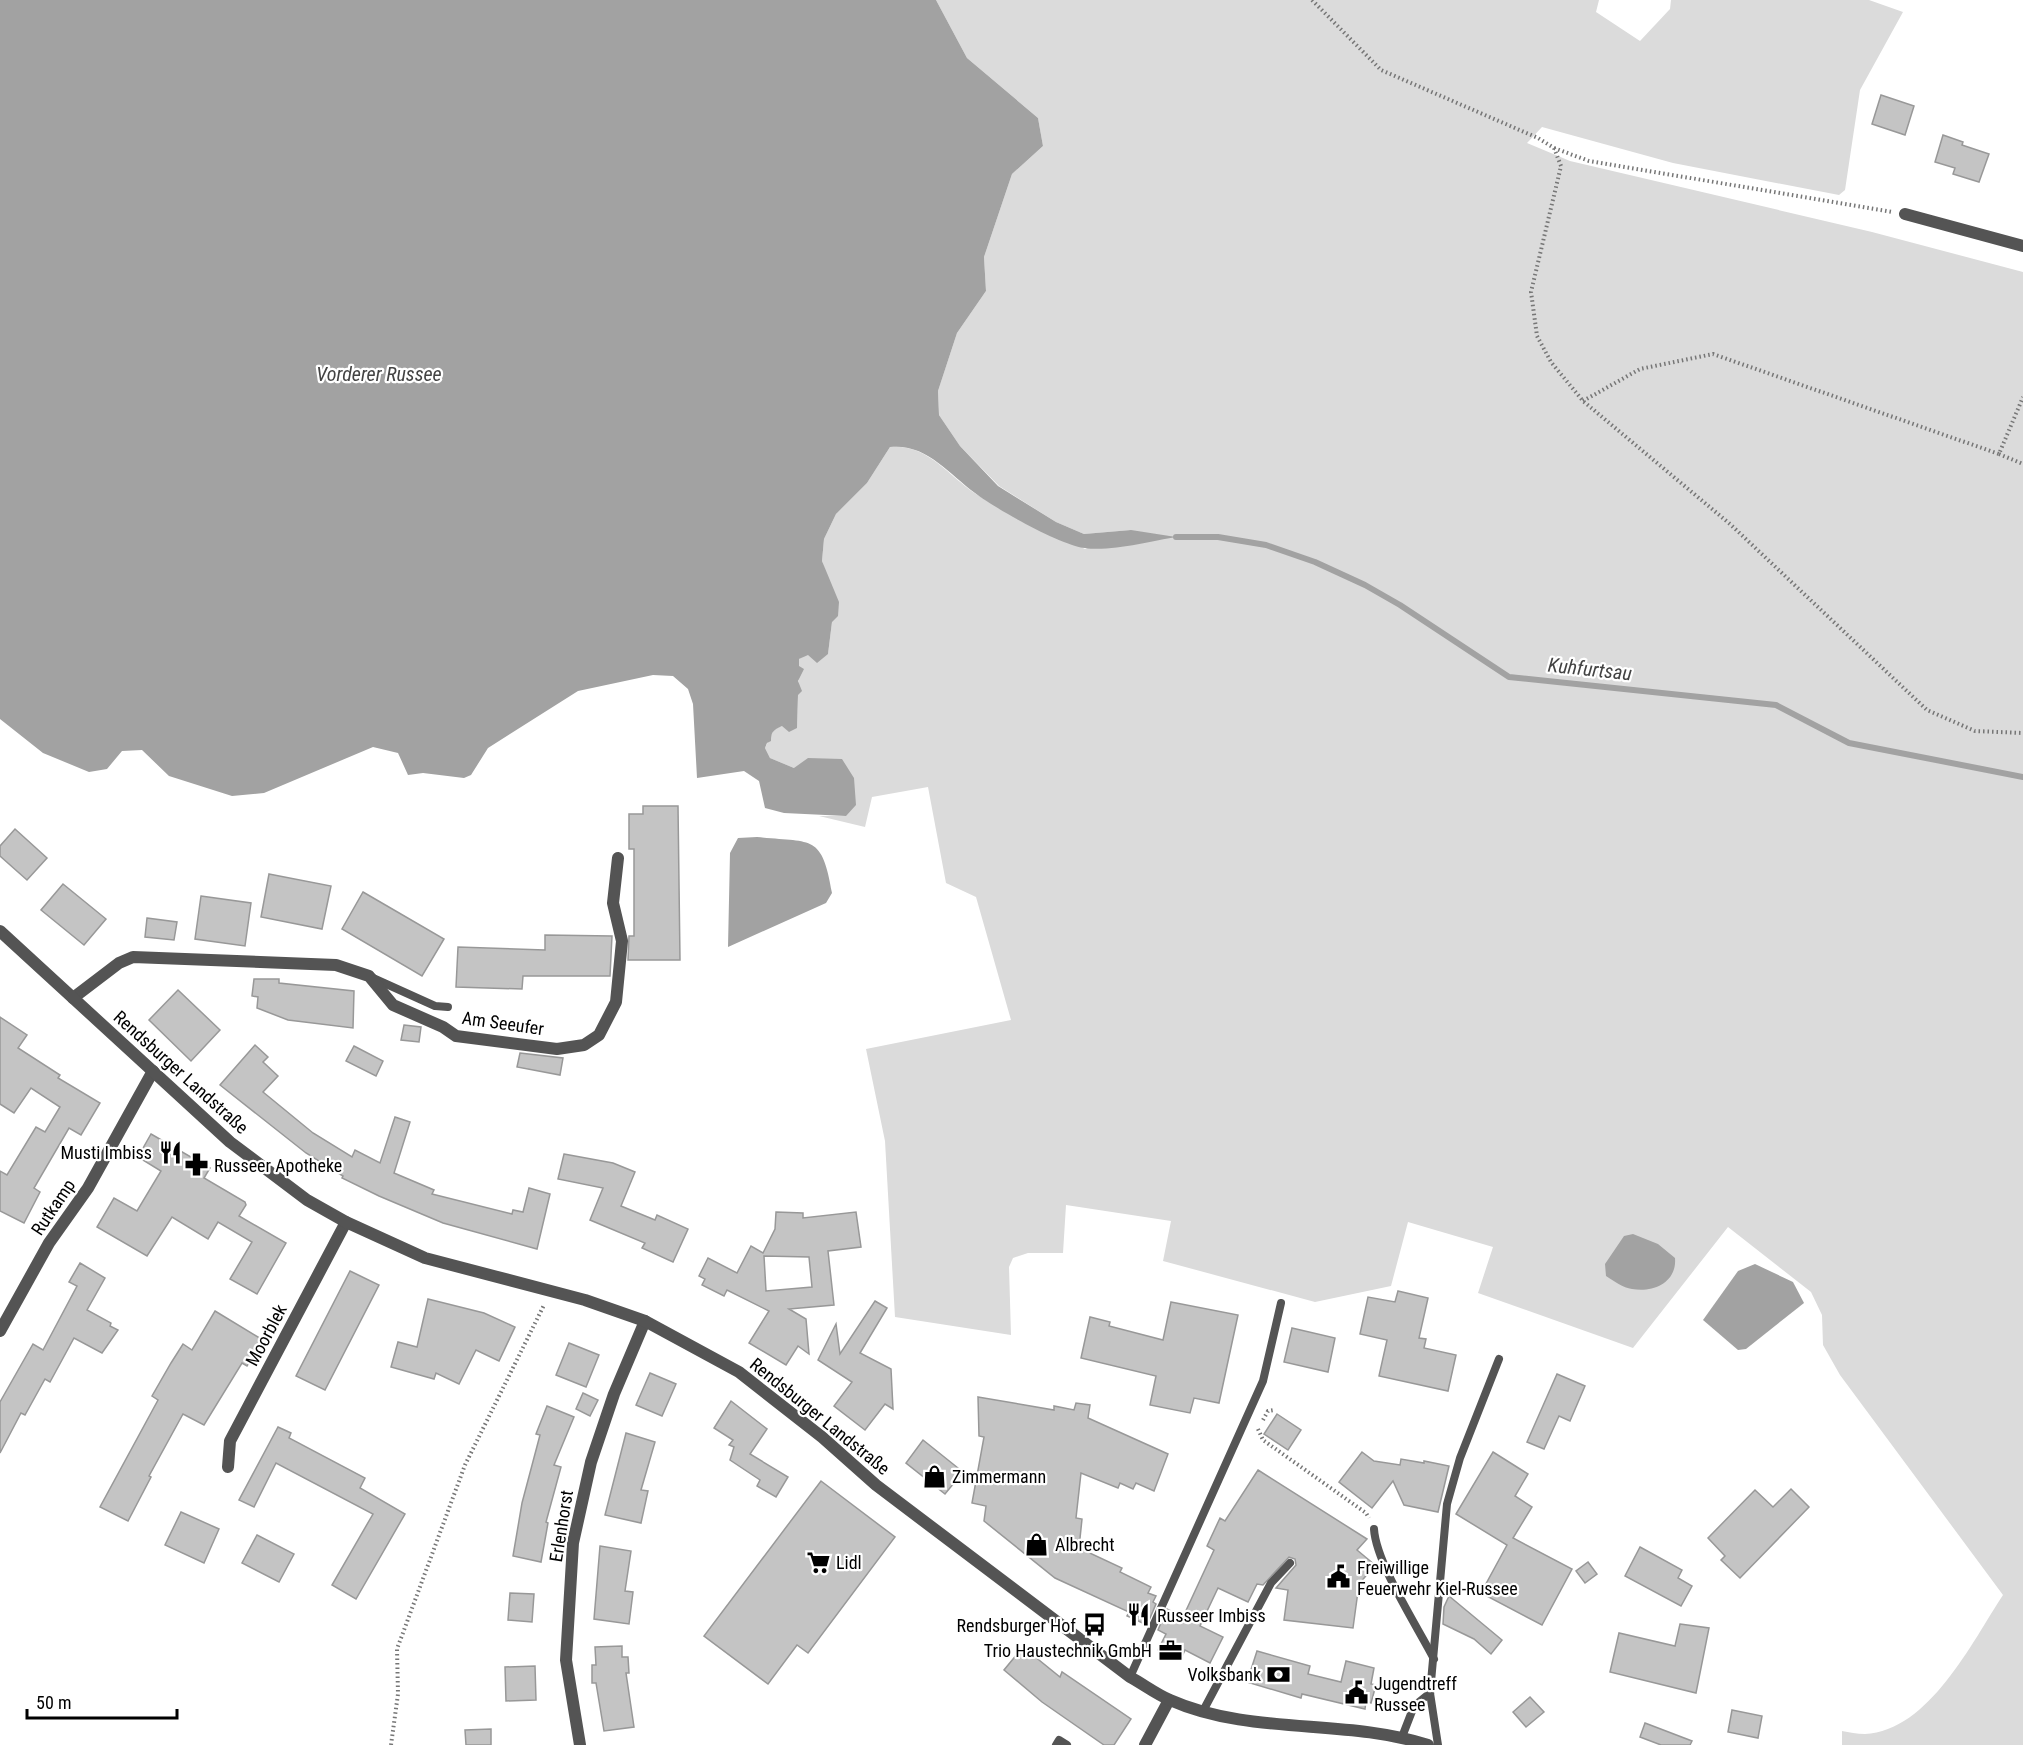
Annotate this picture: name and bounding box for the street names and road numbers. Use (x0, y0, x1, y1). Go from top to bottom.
street label: Rendsburger Landstraße (109, 1006, 253, 1138)
street label: Am Seeufer (461, 1007, 546, 1039)
street label: Rutkamp (27, 1175, 79, 1239)
street label: Moorblek (241, 1301, 291, 1369)
street label: Rendsburger Landstraße (746, 1353, 894, 1479)
street label: Erlenhorst (545, 1489, 577, 1563)

